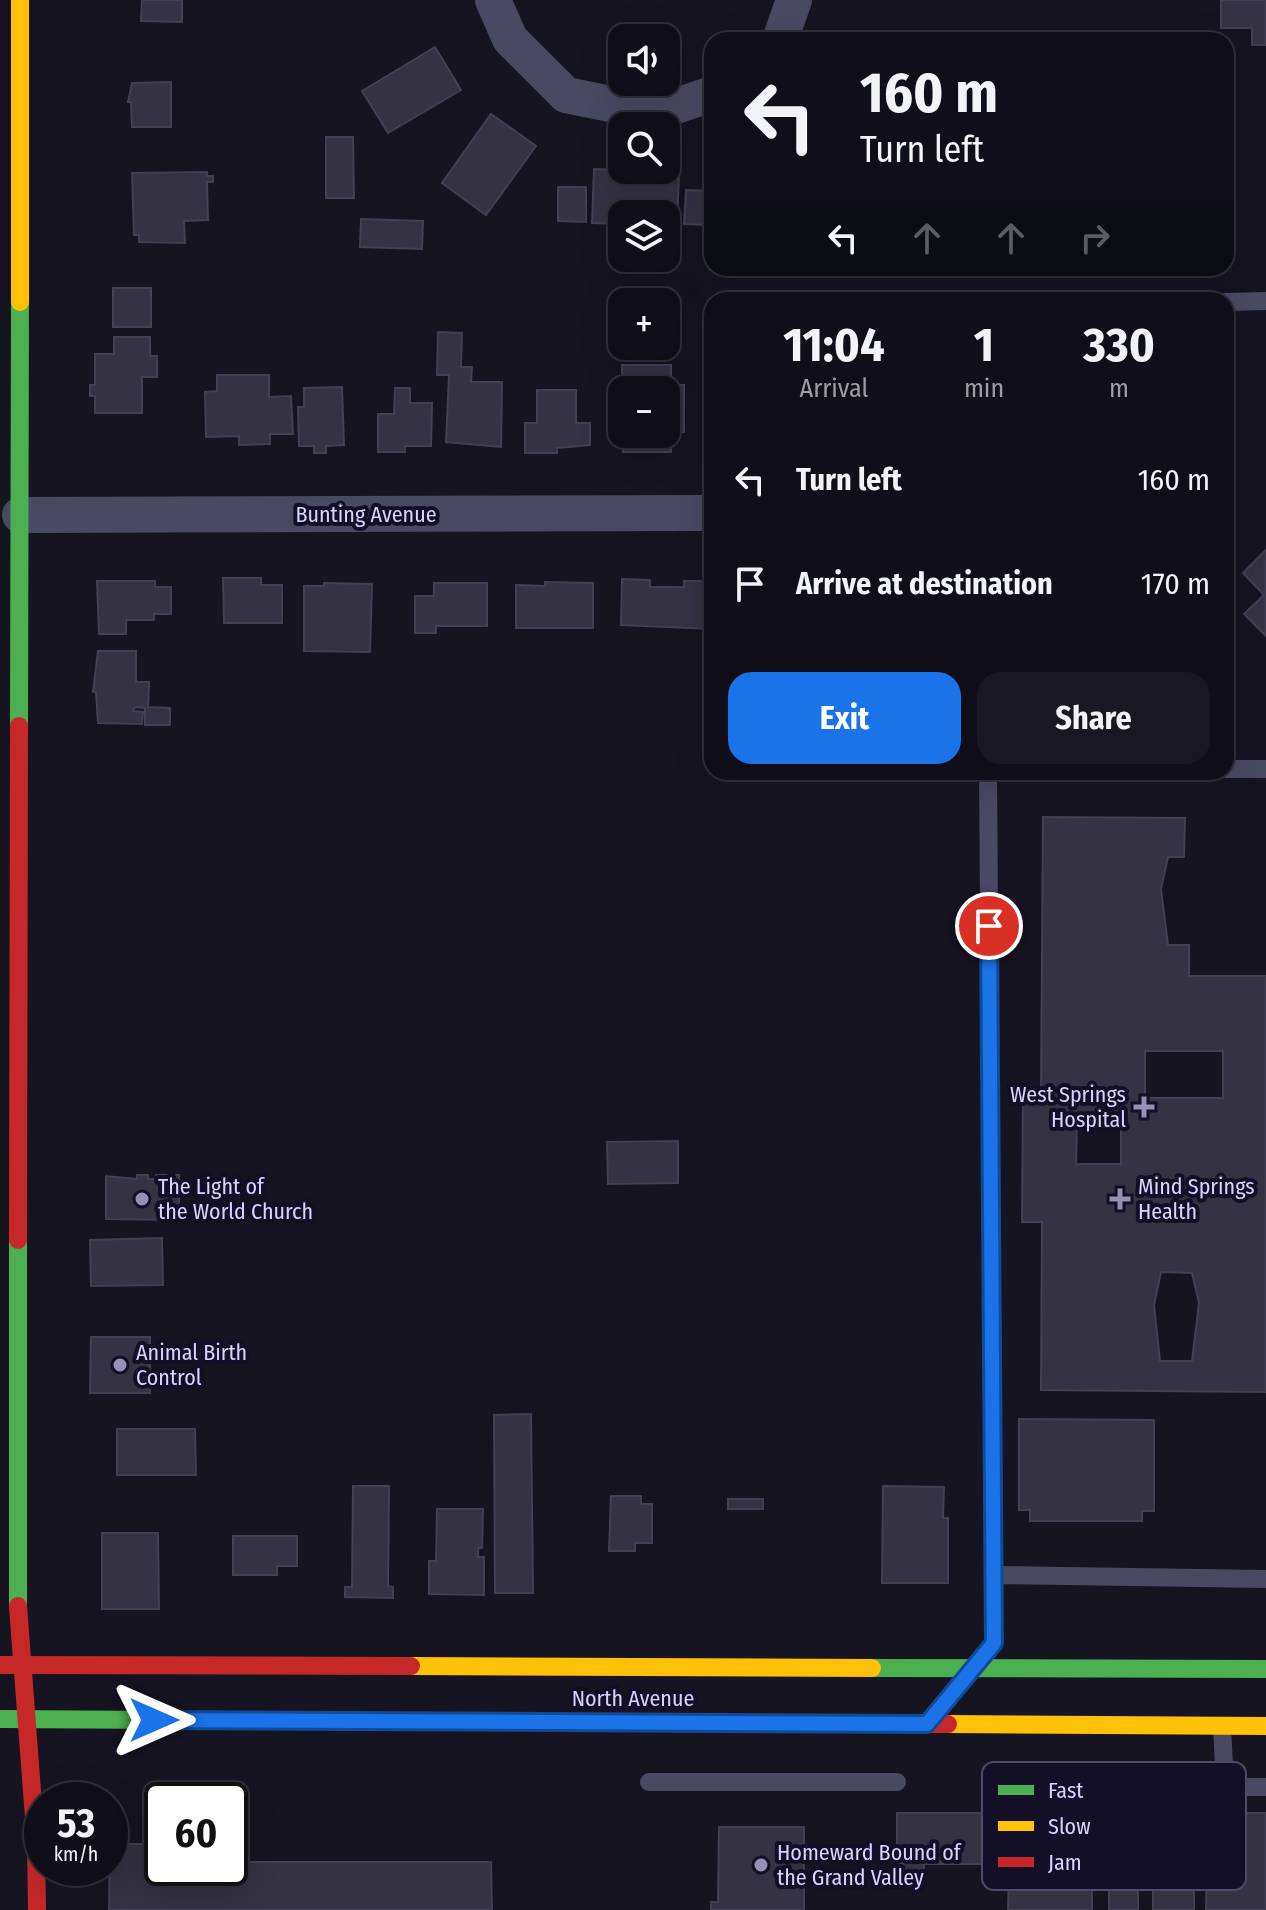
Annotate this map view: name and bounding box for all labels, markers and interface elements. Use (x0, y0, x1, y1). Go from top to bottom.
map controls (608, 24, 680, 448)
button: sound (608, 24, 680, 96)
text: 160 m (860, 60, 998, 127)
icon: left (728, 64, 832, 168)
button: search (608, 112, 680, 184)
text: Turn left (860, 128, 984, 172)
button: layers (608, 200, 680, 272)
icon: left (821, 216, 865, 260)
icon: ahead (905, 216, 949, 260)
icon: ahead (989, 216, 1033, 260)
icon: right (1073, 216, 1117, 260)
button: + (608, 288, 680, 360)
text: 11:04 (783, 316, 885, 374)
text: 1 (974, 316, 994, 374)
text: 330 (1083, 316, 1155, 374)
text: Arrival (799, 373, 868, 404)
text: min (964, 373, 1004, 404)
text: m (1109, 373, 1129, 404)
button: − (608, 376, 680, 448)
icon: left (728, 458, 772, 502)
text: Turn left (796, 462, 902, 498)
text: 160 m (1138, 462, 1210, 498)
street label: Bunting Avenue (295, 501, 437, 528)
icon: arrive (728, 562, 772, 606)
text: Arrive at destination (796, 566, 1053, 602)
text: 170 m (1141, 566, 1210, 602)
button: Exit (728, 672, 961, 764)
button: Share (977, 672, 1210, 764)
pin (955, 892, 1023, 960)
icon: arrive (967, 904, 1011, 948)
place label: West Springs Hospital (1010, 1081, 1126, 1133)
marker: West Springs Hospital (1133, 1096, 1155, 1118)
place label: The Light of the World Church (158, 1173, 313, 1225)
place label: Mind Springs Health (1138, 1173, 1255, 1225)
marker: Mind Springs Health (1109, 1188, 1131, 1210)
marker: The Light of the World Church (133, 1190, 151, 1208)
place label: Animal Birth Control (136, 1339, 247, 1391)
marker: Animal Birth Control (111, 1356, 129, 1374)
position arrow (112, 1678, 196, 1762)
street label: North Avenue (572, 1685, 694, 1712)
legend (982, 1762, 1246, 1890)
text: Fast (1048, 1777, 1084, 1804)
speed limit sign: 60 (144, 1782, 248, 1886)
text: 53 (57, 1800, 95, 1848)
text: Slow (1048, 1813, 1091, 1840)
place label: Homeward Bound of the Grand Valley (777, 1839, 962, 1891)
text: km/h (54, 1842, 98, 1866)
text: Jam (1048, 1849, 1082, 1876)
marker: Homeward Bound of the Grand Valley (752, 1856, 770, 1874)

